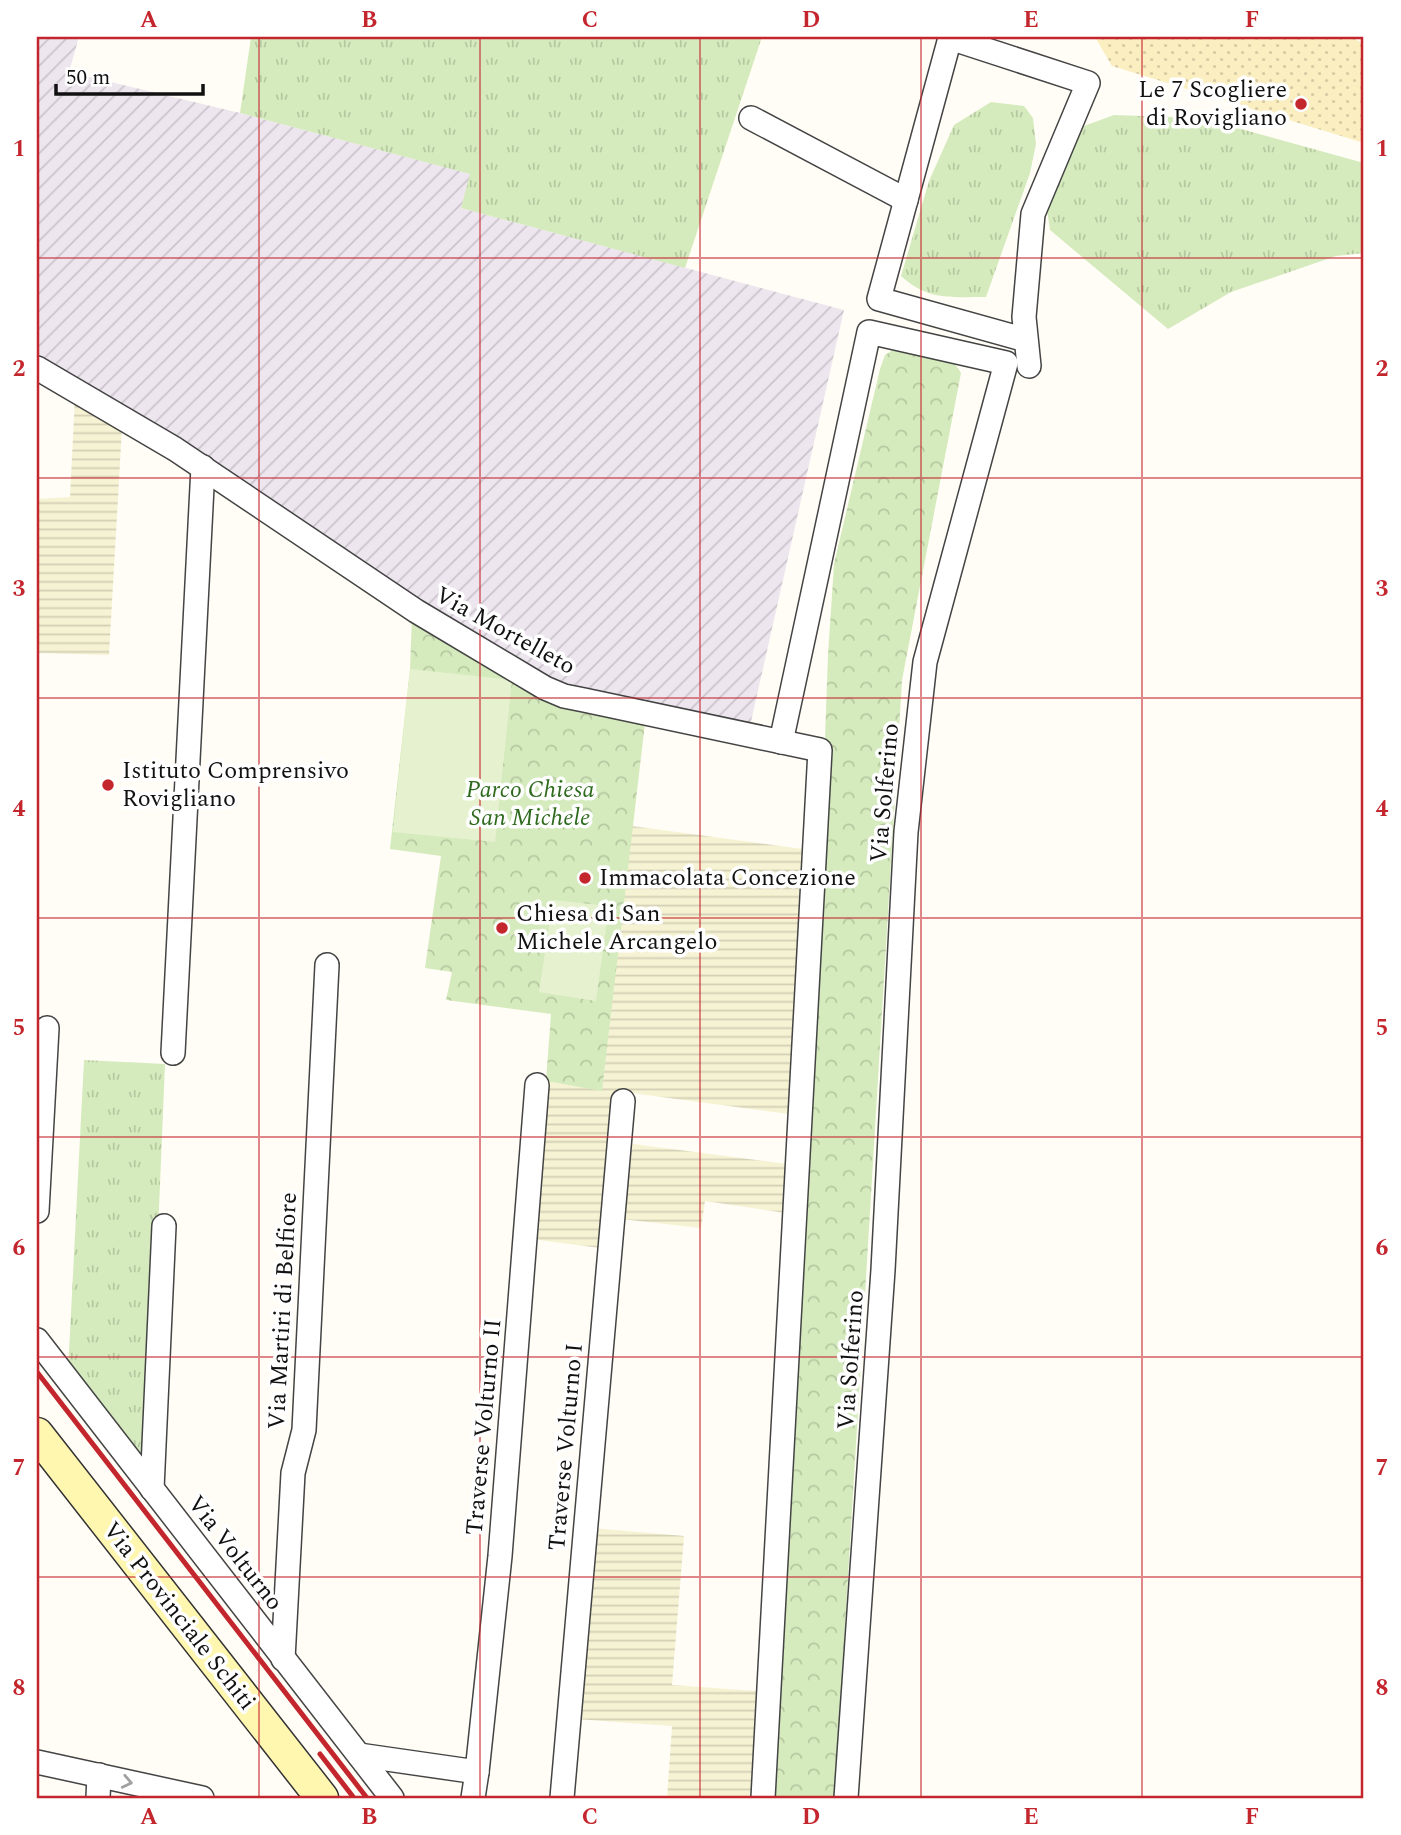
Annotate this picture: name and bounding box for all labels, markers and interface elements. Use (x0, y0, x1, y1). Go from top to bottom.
text: A (140, 3, 158, 38)
text: B (361, 3, 377, 38)
text: C (582, 3, 598, 38)
text: D (802, 3, 820, 38)
text: E (1023, 3, 1039, 38)
text: F (1245, 3, 1259, 38)
scale bar (56, 52, 203, 96)
text: 50 m (66, 62, 110, 94)
place label: Le 7 Scogliere di Rovigliano (1138, 72, 1287, 136)
marker: Le 7 Scogliere di Rovigliano (1293, 96, 1309, 112)
text: 1 (13, 132, 25, 167)
text: 1 (1376, 132, 1388, 167)
text: 2 (13, 352, 26, 387)
text: 2 (1376, 352, 1389, 387)
text: 3 (13, 572, 26, 607)
text: 3 (1376, 572, 1389, 607)
street label: Via Mortelleto (428, 577, 582, 685)
street label: Via Solferino (861, 722, 909, 864)
place label: Istituto Comprensivo Rovigliano (122, 753, 349, 817)
park label: Parco Chiesa San Michele (466, 772, 594, 836)
marker: Istituto Comprensivo Rovigliano (100, 777, 116, 793)
text: 4 (13, 792, 26, 827)
text: 4 (1376, 792, 1389, 827)
place label: Immacolata Concezione (599, 860, 856, 896)
marker: Immacolata Concezione (577, 870, 593, 886)
place label: Chiesa di San Michele Arcangelo (516, 896, 717, 960)
marker: Chiesa di San Michele Arcangelo (494, 920, 510, 936)
text: 5 (13, 1011, 25, 1046)
text: 5 (1376, 1011, 1388, 1046)
street label: Via Martiri di Belfiore (259, 1191, 307, 1431)
text: 6 (13, 1231, 26, 1266)
text: 6 (1376, 1231, 1389, 1266)
street label: Via Solferino (828, 1289, 874, 1431)
street label: Traverse Volturno II (457, 1317, 511, 1537)
street label: Traverse Volturno I (539, 1342, 593, 1552)
text: 7 (13, 1451, 25, 1486)
text: 7 (1376, 1451, 1388, 1486)
street label: Via Volturno (178, 1488, 292, 1618)
street label: Via Provinciale Schiti (94, 1514, 264, 1718)
text: 8 (13, 1671, 25, 1706)
text: 8 (1376, 1671, 1388, 1706)
one-way arrow (121, 1773, 133, 1788)
text: A (140, 1800, 158, 1835)
text: B (361, 1800, 377, 1835)
text: C (582, 1800, 598, 1835)
text: D (802, 1800, 820, 1835)
text: E (1023, 1800, 1039, 1835)
text: F (1245, 1800, 1259, 1835)

